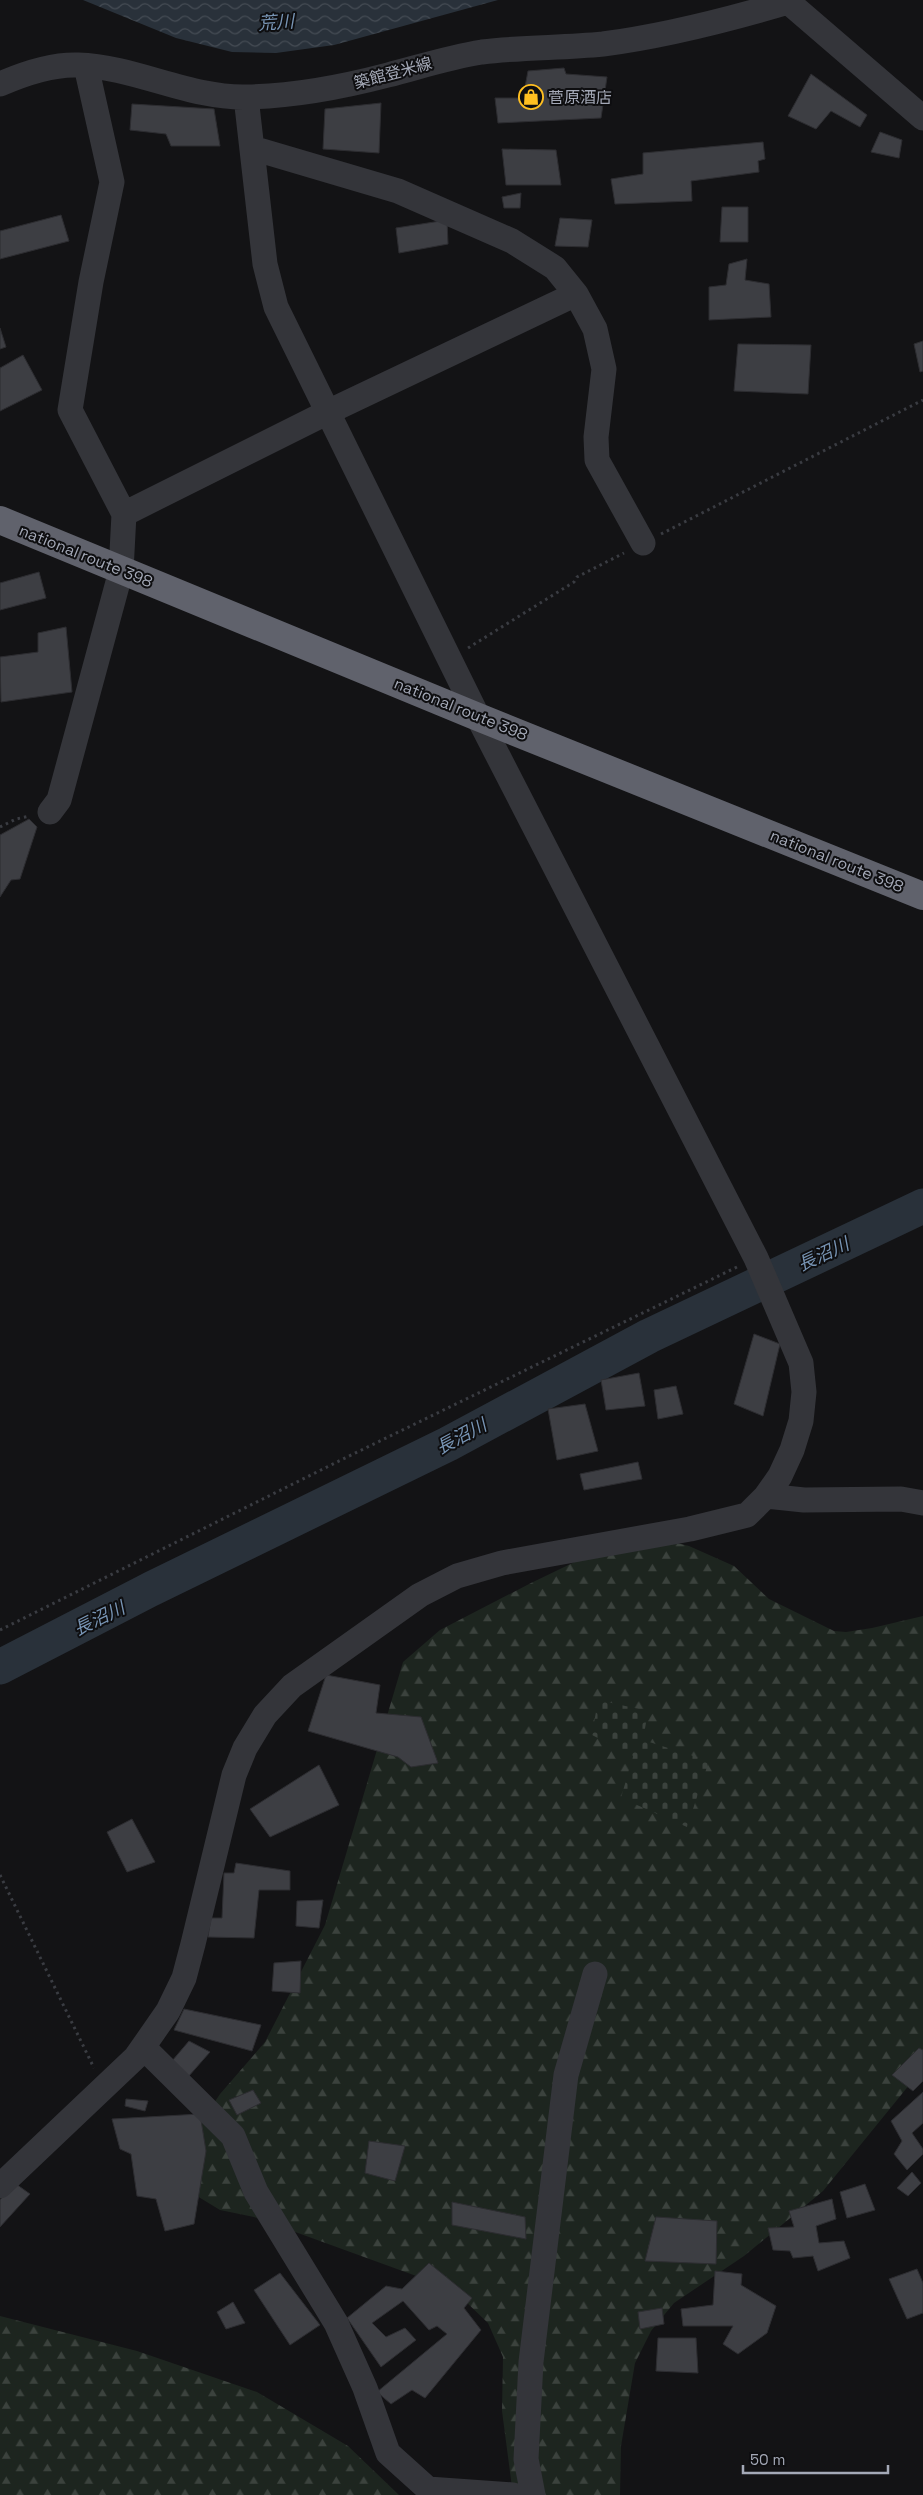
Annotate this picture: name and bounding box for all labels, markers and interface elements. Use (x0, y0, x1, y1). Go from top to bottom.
water label: 荒川 (257, 9, 297, 35)
street label: 築館登米線 (352, 53, 434, 93)
shop icon: 菅原酒店 (518, 84, 544, 110)
place label: 菅原酒店 (548, 87, 612, 108)
street label: national route 398 (16, 520, 156, 592)
street label: national route 398 (391, 673, 531, 745)
street label: national route 398 (767, 825, 907, 897)
water label: 長沼川 (794, 1231, 854, 1276)
water label: 長沼川 (432, 1412, 492, 1459)
water label: 長沼川 (70, 1595, 130, 1640)
scale bar (743, 2442, 888, 2474)
text: 50 m (750, 2450, 785, 2469)

